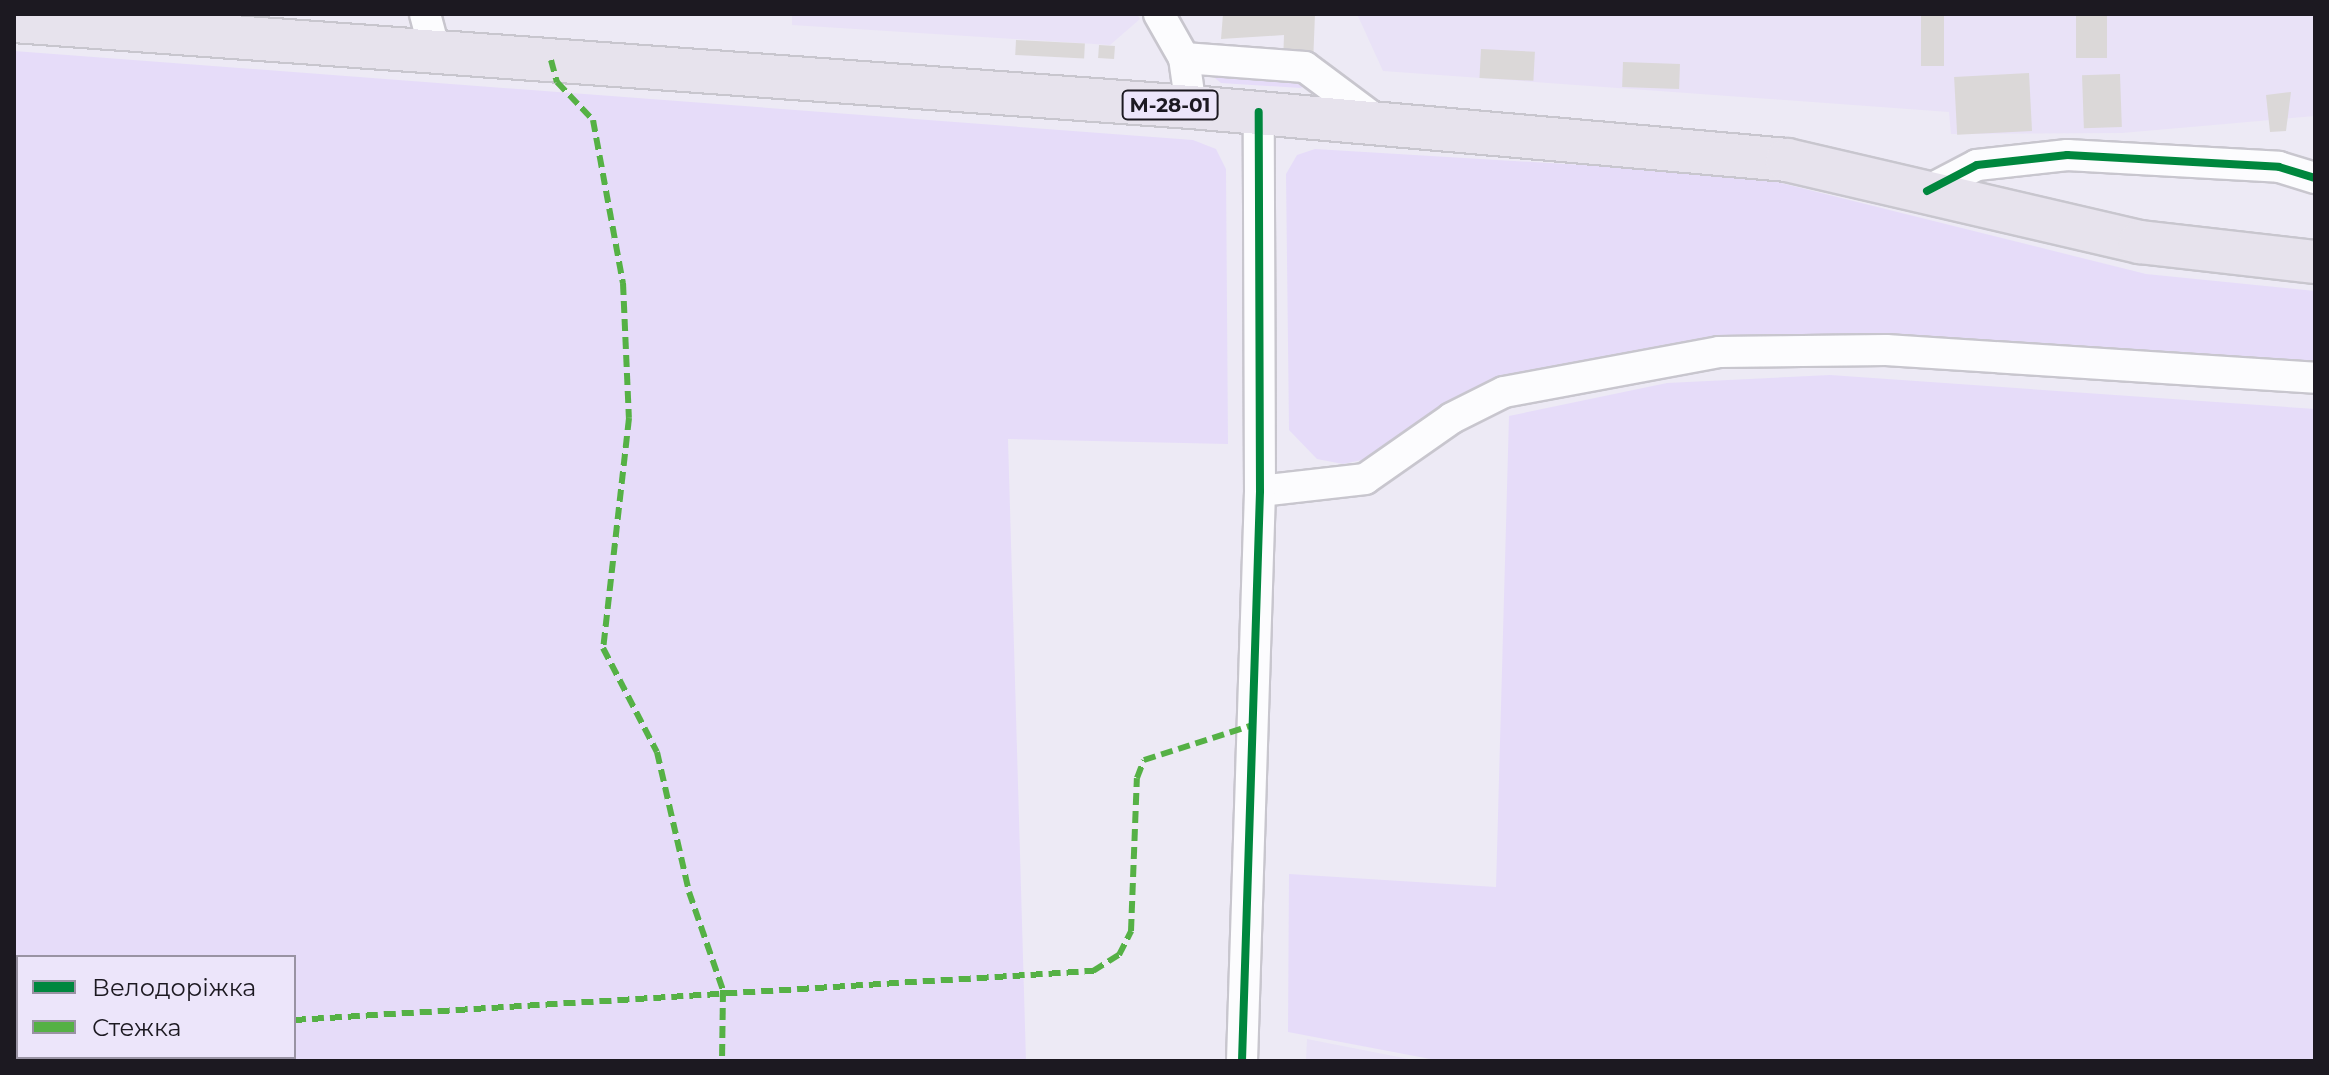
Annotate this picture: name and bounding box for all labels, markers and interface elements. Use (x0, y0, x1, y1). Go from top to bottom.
road number: М-28-01 (1120, 89, 1220, 121)
legend (16, 955, 296, 1059)
text: Велодоріжка (92, 973, 256, 1002)
text: Стежка (92, 1013, 182, 1042)

